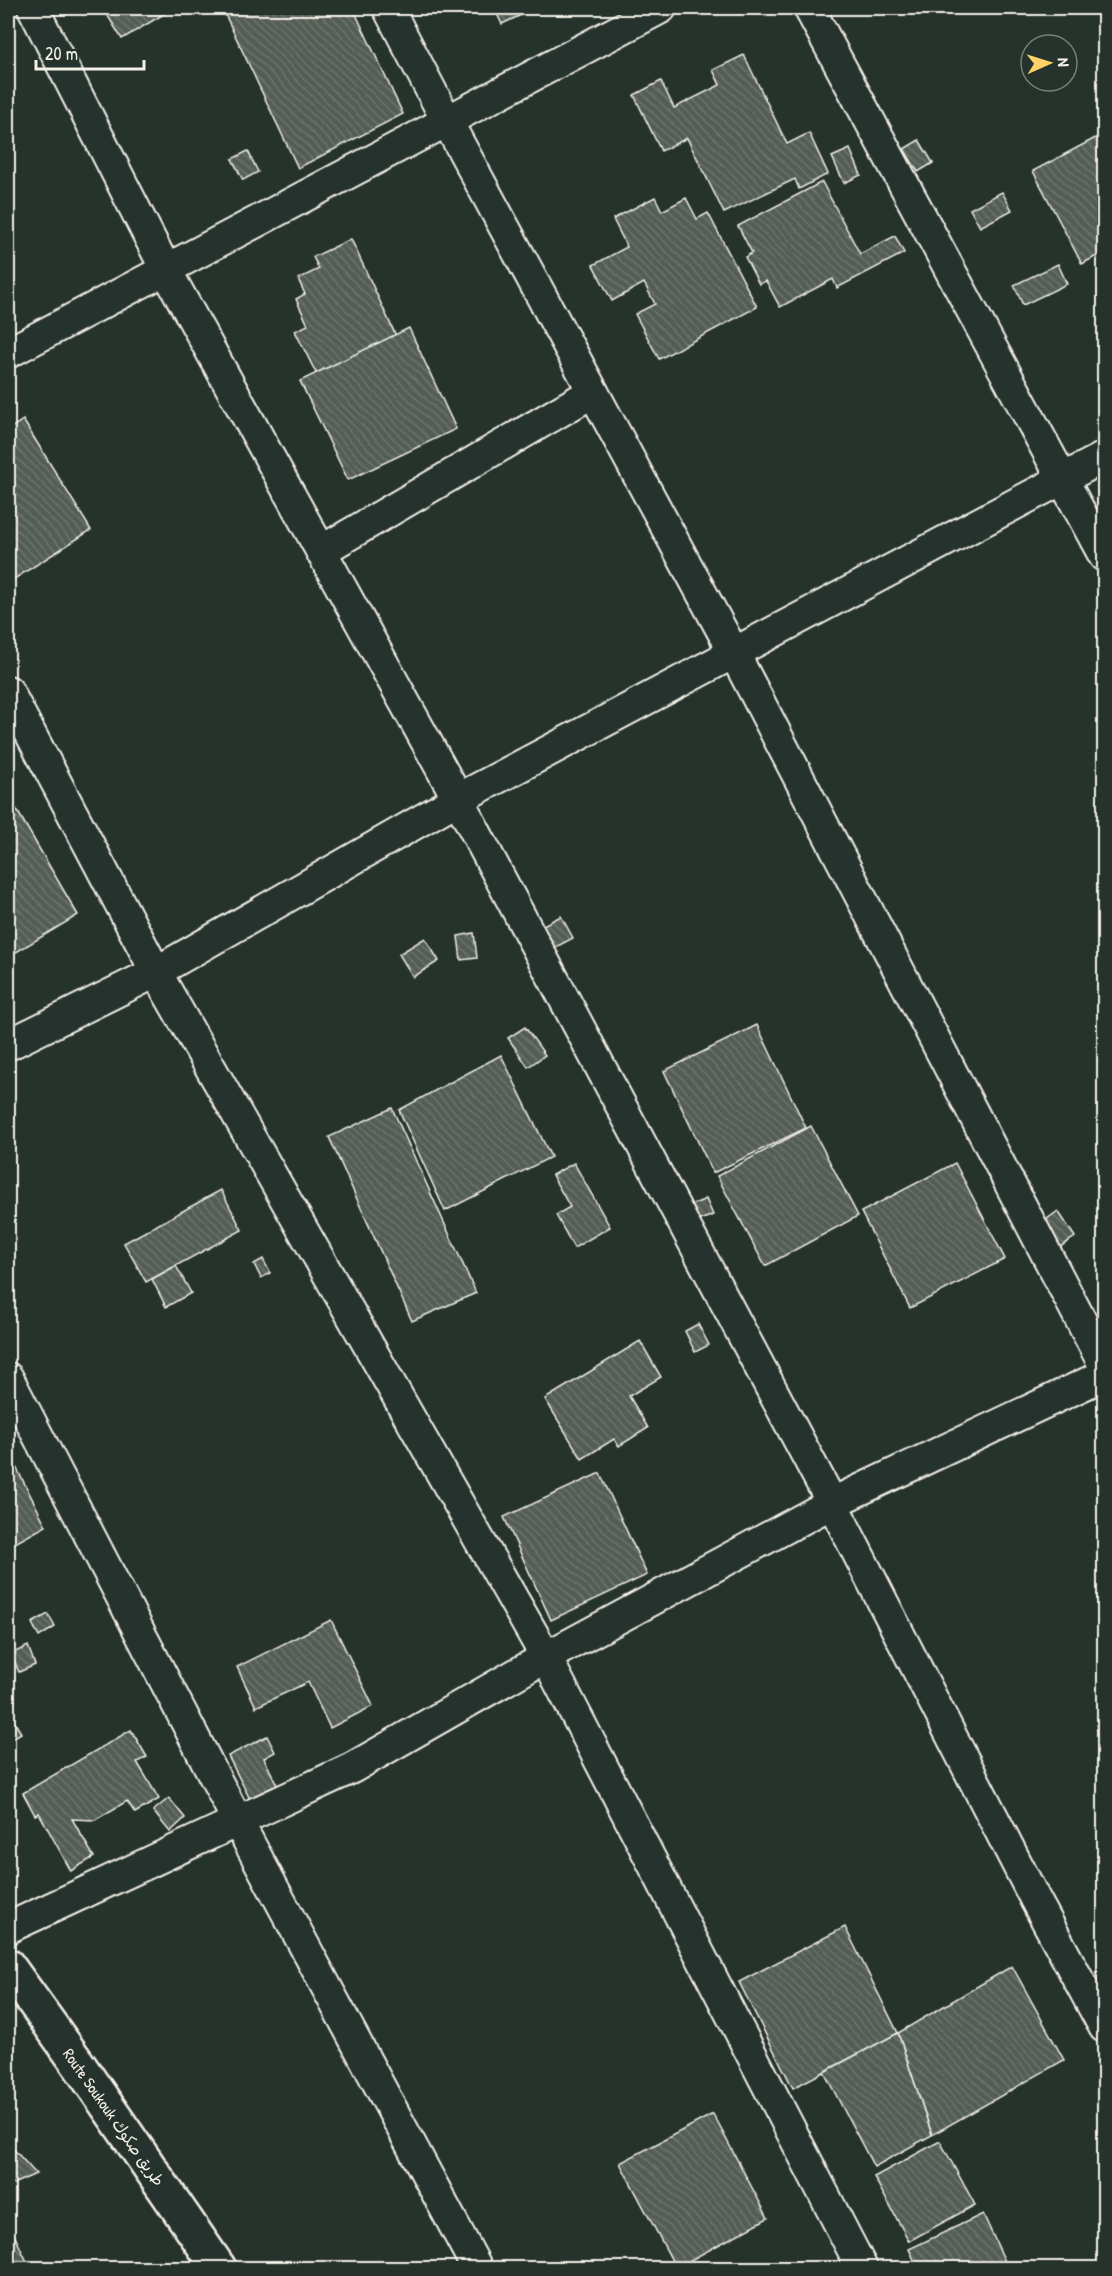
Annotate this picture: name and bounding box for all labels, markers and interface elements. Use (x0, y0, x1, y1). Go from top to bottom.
scale bar (36, 33, 144, 71)
north arrow (1019, 33, 1079, 93)
text: 20 m (45, 41, 78, 66)
text: N (1053, 57, 1075, 68)
street label: Route Soukouk طريق صكوك (58, 2044, 170, 2190)

